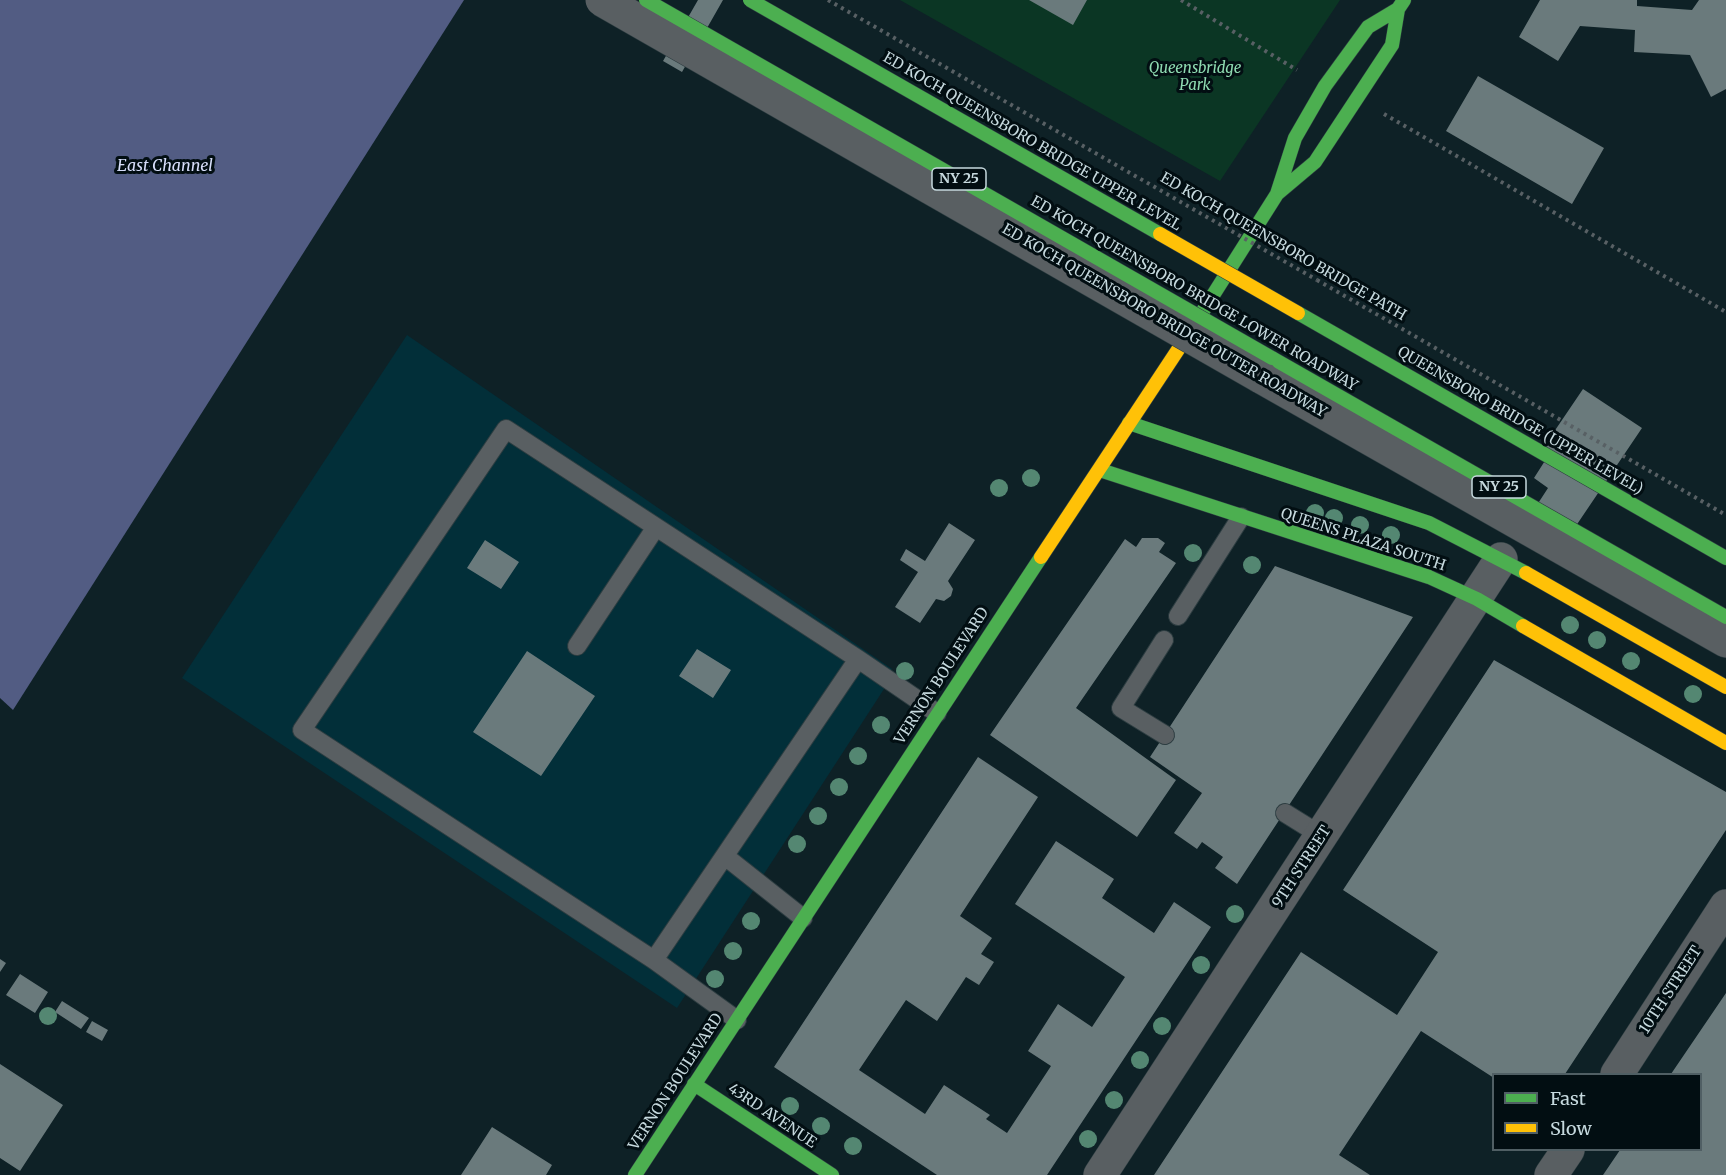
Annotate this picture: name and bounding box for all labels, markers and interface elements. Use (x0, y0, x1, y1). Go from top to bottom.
street label: ED KOCH QUEENSBORO BRIDGE UPPER LEVEL (880, 49, 1184, 235)
park label: Queensbridge Park (1149, 60, 1241, 95)
water label: East Channel (117, 156, 213, 176)
road number: NY 25 (932, 168, 986, 190)
street label: ED KOCH QUEENSBORO BRIDGE PATH (1157, 169, 1409, 325)
street label: ED KOCH QUEENSBORO BRIDGE LOWER ROADWAY (1027, 193, 1361, 395)
street label: ED KOCH QUEENSBORO BRIDGE OUTER ROADWAY (999, 220, 1329, 422)
street label: QUEENSBORO BRIDGE (UPPER LEVEL) (1394, 343, 1646, 499)
road number: NY 25 (1472, 476, 1526, 498)
street label: QUEENS PLAZA SOUTH (1278, 505, 1448, 575)
street label: VERNON BOULEVARD (891, 604, 993, 748)
street label: 9TH STREET (1269, 823, 1335, 911)
street label: 10TH STREET (1636, 943, 1706, 1037)
street label: VERNON BOULEVARD (625, 1010, 727, 1154)
legend (1492, 1073, 1702, 1151)
street label: 43RD AVENUE (724, 1080, 820, 1152)
text: Fast (1550, 1087, 1586, 1110)
text: Slow (1550, 1117, 1592, 1140)

